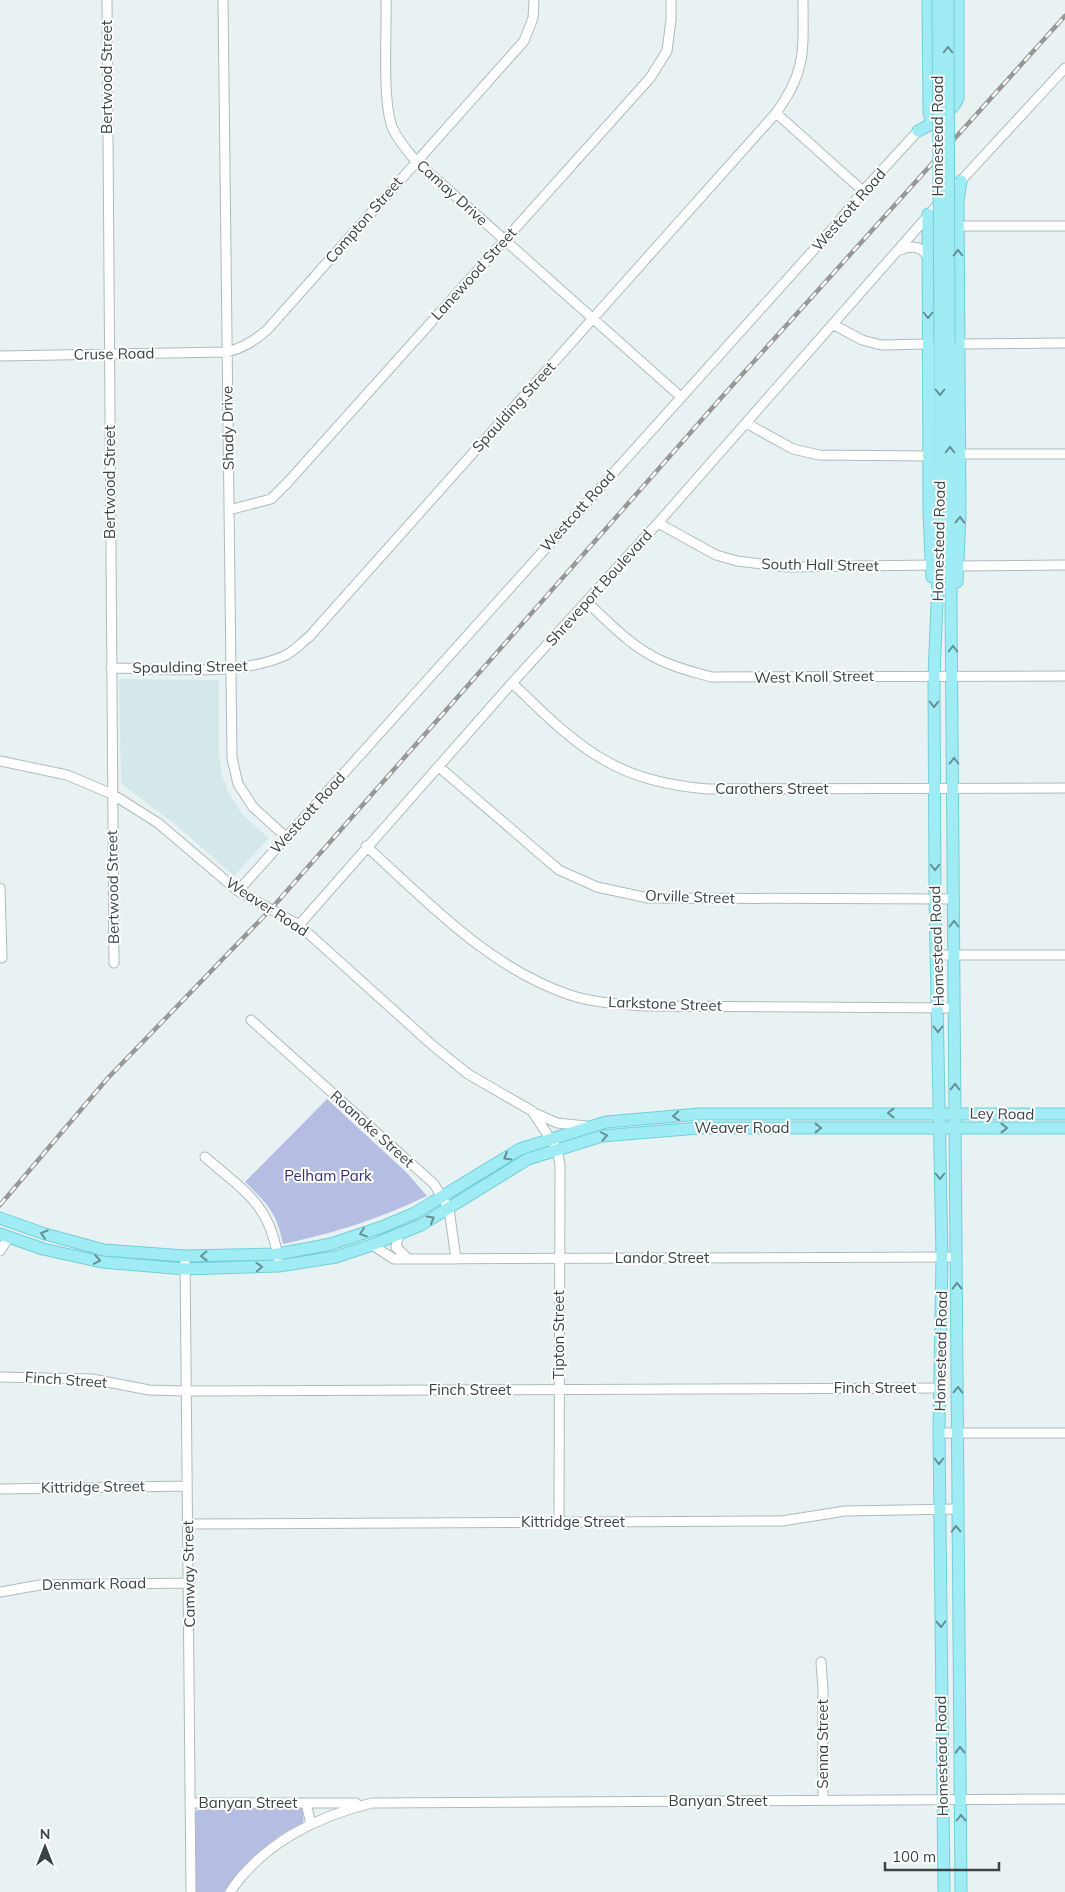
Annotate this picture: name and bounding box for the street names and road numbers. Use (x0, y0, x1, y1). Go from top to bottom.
street label: Bertwood Street (97, 20, 116, 134)
street label: Homestead Road (928, 76, 947, 196)
street label: Camay Drive (413, 156, 492, 230)
street label: Westcott Road (808, 164, 890, 255)
street label: Compton Street (321, 173, 406, 267)
street label: Lanewood Street (427, 223, 520, 324)
street label: Cruse Road (74, 343, 154, 364)
street label: Spaulding Street (468, 357, 559, 456)
street label: Shady Drive (217, 386, 238, 470)
street label: Bertwood Street (100, 425, 119, 539)
street label: Westcott Road (536, 466, 619, 555)
street label: Homestead Road (928, 480, 949, 602)
street label: Shreveport Boulevard (541, 525, 656, 650)
street label: South Hall Street (761, 554, 879, 575)
street label: Spaulding Street (132, 656, 248, 677)
street label: West Knoll Street (754, 666, 874, 687)
street label: Westcott Road (266, 768, 349, 857)
street label: Carothers Street (715, 779, 829, 798)
street label: Bertwood Street (102, 830, 123, 944)
street label: Weaver Road (222, 873, 312, 940)
street label: Orville Street (645, 885, 735, 908)
street label: Homestead Road (925, 885, 948, 1007)
street label: Larkstone Street (608, 992, 722, 1015)
street label: Roanoke Street (327, 1086, 418, 1171)
street label: Ley Road (969, 1103, 1035, 1124)
street label: Weaver Road (694, 1118, 790, 1137)
street label: Landor Street (615, 1248, 709, 1267)
street label: Tipton Street (549, 1290, 568, 1380)
street label: Homestead Road (930, 1290, 951, 1412)
street label: Finch Street (24, 1367, 108, 1392)
street label: Finch Street (834, 1378, 916, 1397)
street label: Finch Street (429, 1380, 511, 1399)
street label: Kittridge Street (41, 1476, 145, 1497)
street label: Kittridge Street (521, 1512, 625, 1531)
street label: Camway Street (178, 1520, 199, 1628)
street label: Denmark Road (42, 1573, 146, 1594)
street label: Homestead Road (931, 1695, 952, 1817)
street label: Senna Street (813, 1699, 832, 1789)
street label: Banyan Street (669, 1791, 767, 1810)
street label: Banyan Street (199, 1793, 297, 1812)

